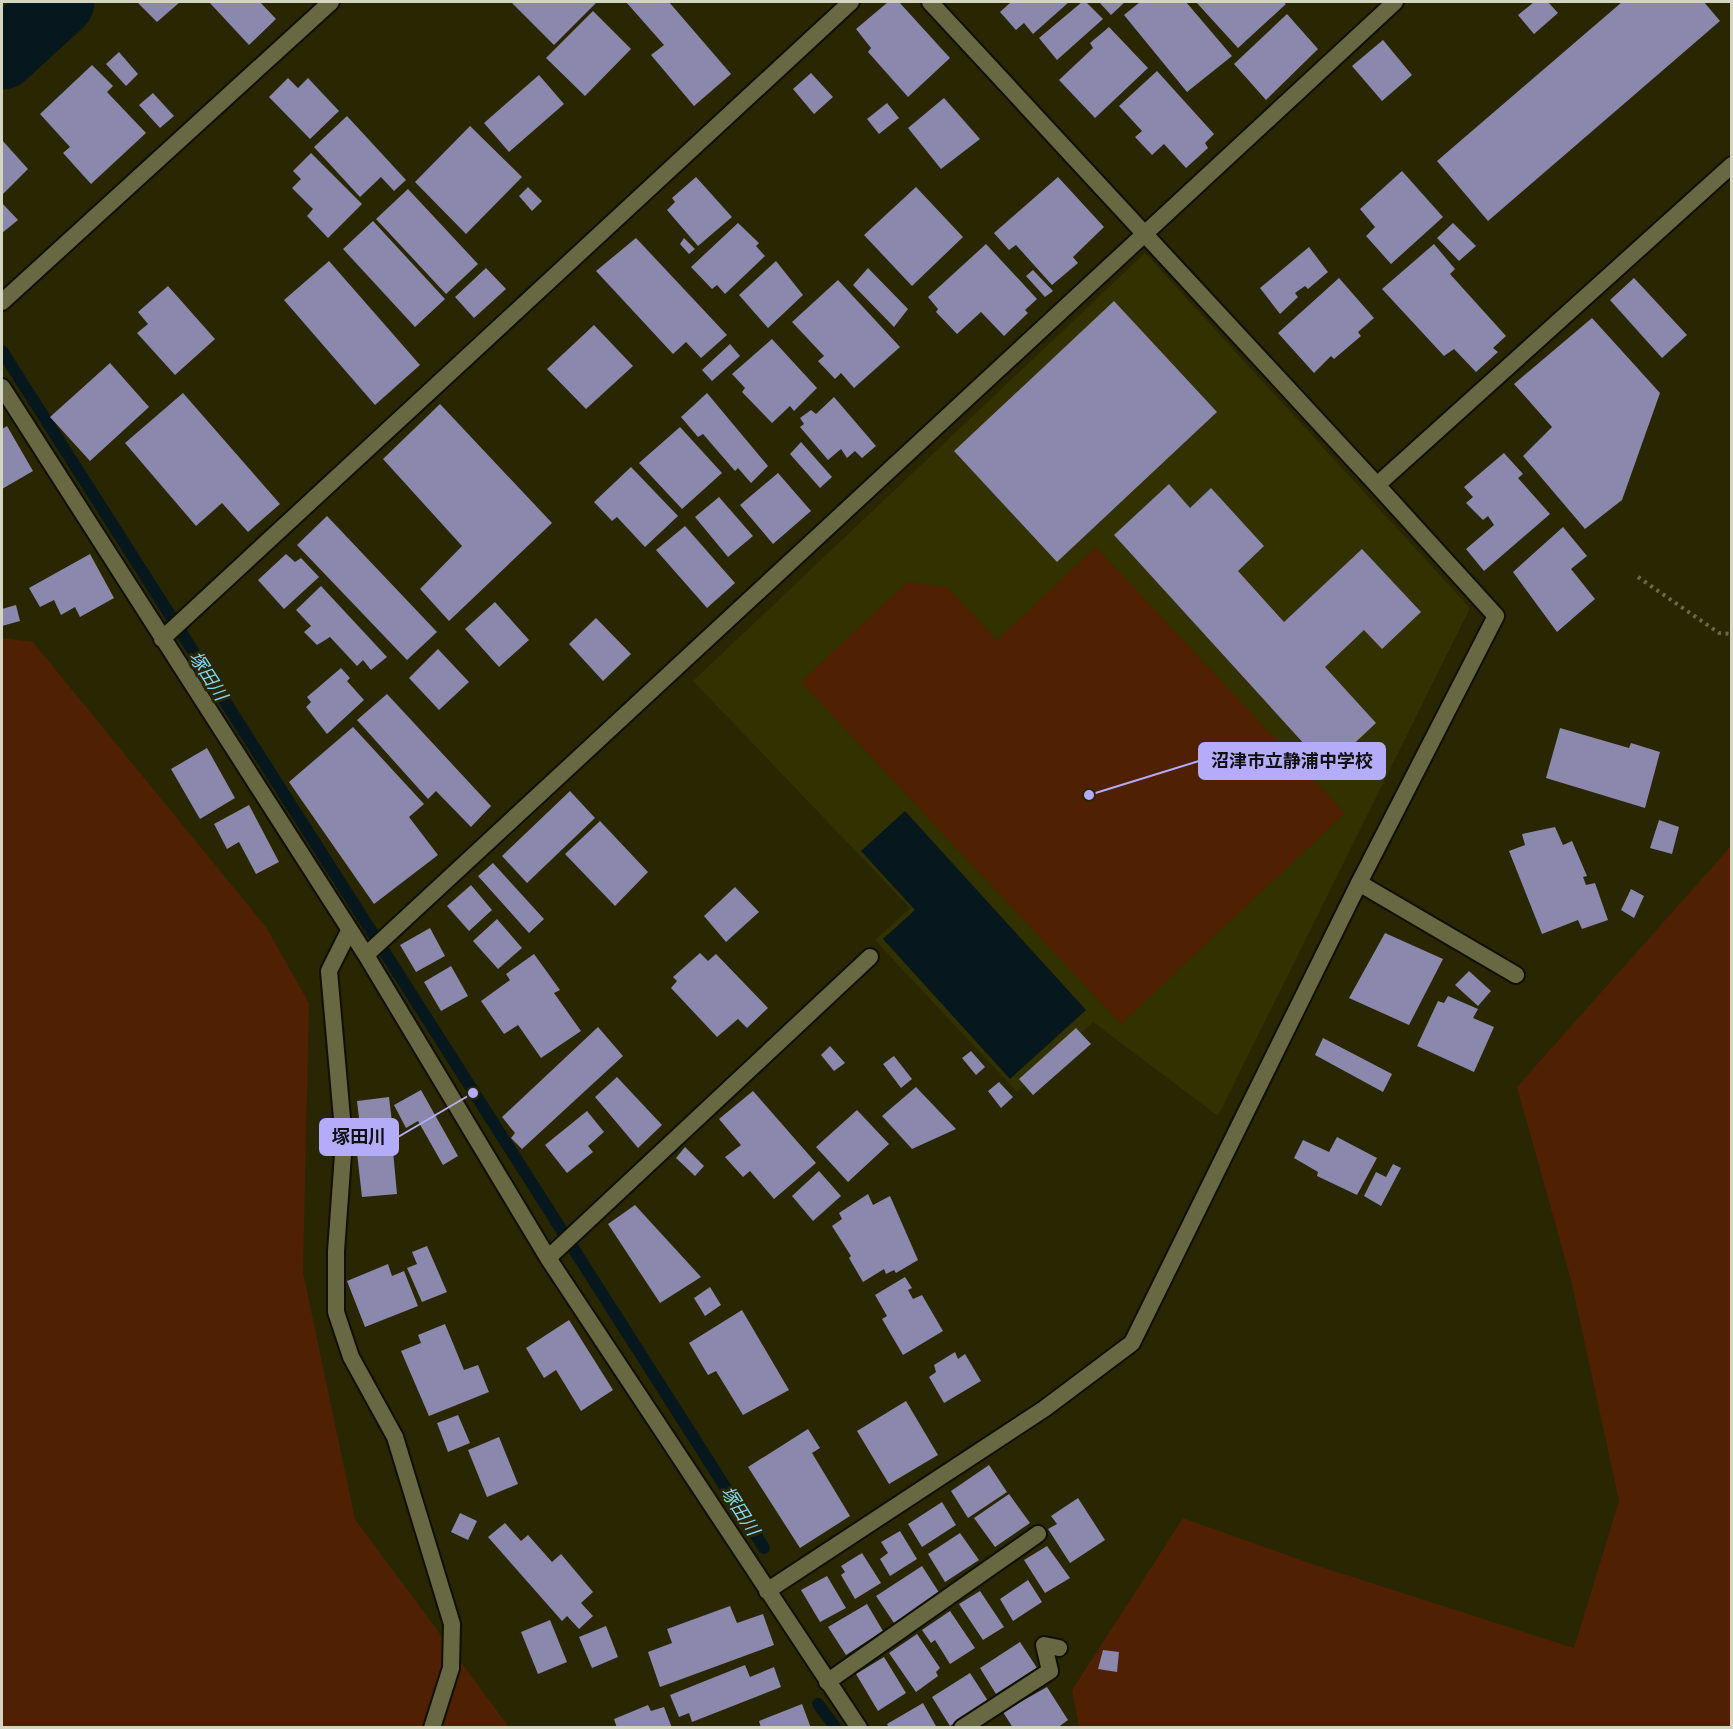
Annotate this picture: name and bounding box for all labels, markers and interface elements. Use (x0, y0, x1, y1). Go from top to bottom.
water label: 塚田川 (185, 647, 233, 706)
callout: 沼津市立静浦中学校 (1199, 743, 1385, 779)
text: 沼津市立静浦中学校 (1211, 750, 1373, 771)
callout: 塚田川 (320, 1119, 398, 1155)
text: 塚田川 (332, 1126, 386, 1147)
water label: 塚田川 (717, 1482, 765, 1541)

